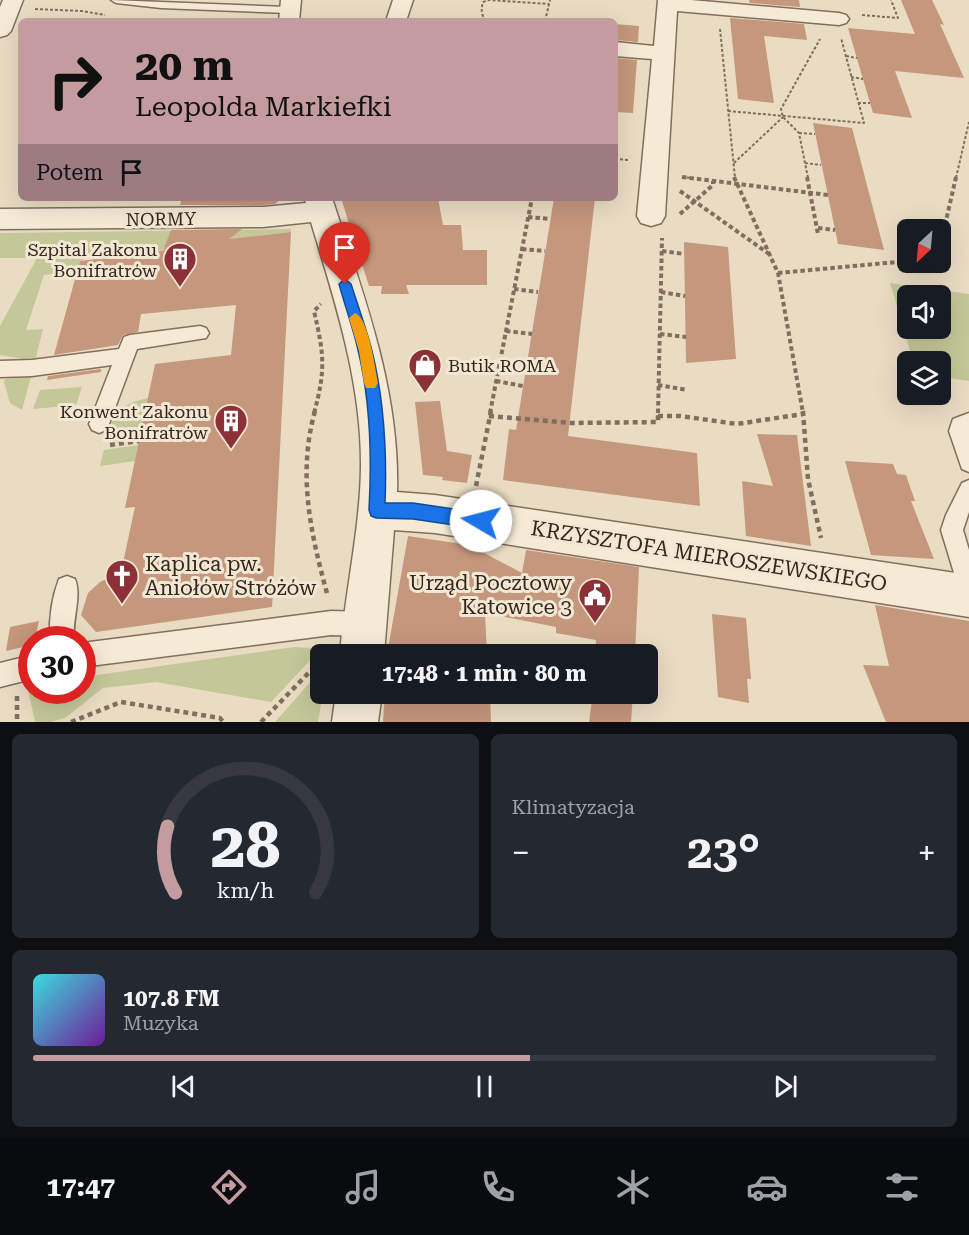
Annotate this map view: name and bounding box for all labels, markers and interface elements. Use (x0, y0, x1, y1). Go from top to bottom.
text: 20 m (135, 41, 233, 90)
icon: right (36, 42, 114, 120)
text: Leopolda Markiefki (135, 91, 392, 123)
icon: arrive (115, 156, 148, 189)
text: Potem (36, 160, 103, 185)
street label: NORMY (125, 208, 197, 230)
north arrow (897, 219, 951, 273)
map controls (897, 219, 951, 405)
pin (319, 222, 370, 284)
icon: arrive (328, 231, 361, 264)
place label: Szpital Zakonu Bonifratrów (28, 239, 157, 281)
building icon: Szpital Zakonu Bonifratrów (162, 241, 198, 288)
button: sound (897, 285, 951, 339)
shop icon: Butik ROMA (407, 347, 443, 394)
button: layers (897, 351, 951, 405)
place label: Butik ROMA (448, 355, 556, 376)
place label: Konwent Zakonu Bonifratrów (60, 401, 208, 443)
building icon: Konwent Zakonu Bonifratrów (213, 403, 249, 450)
position arrow (449, 489, 513, 553)
street label: KRZYSZTOFA MIEROSZEWSKIEGO (529, 516, 889, 596)
place label: Kaplica pw. Aniołów Stróżów (145, 552, 317, 600)
church icon: Kaplica pw. Aniołów Stróżów (104, 558, 140, 605)
place label: Urząd Pocztowy Katowice 3 (409, 571, 573, 619)
public building icon: Urząd Pocztowy Katowice 3 (577, 577, 613, 624)
speed limit sign: 30 (18, 626, 96, 704)
text: 17:48 · 1 min · 80 m (382, 661, 586, 686)
text: Klimatyzacja (512, 795, 635, 819)
text: 28 (210, 809, 280, 882)
text: 23° (687, 826, 760, 879)
text: − (512, 833, 530, 872)
text: + (918, 833, 936, 872)
text: km/h (217, 878, 274, 903)
text: 107.8 FM (123, 986, 220, 1011)
text: Muzyka (123, 1011, 199, 1035)
icon: previous (167, 1070, 200, 1103)
icon: pause (468, 1070, 501, 1103)
icon: next (769, 1070, 802, 1103)
icon: directions (208, 1166, 250, 1208)
icon: music (342, 1166, 384, 1208)
icon: phone (477, 1166, 519, 1208)
icon: climate (612, 1166, 654, 1208)
icon: car (746, 1166, 788, 1208)
icon: filters (881, 1166, 923, 1208)
text: 17:47 (46, 1171, 115, 1203)

